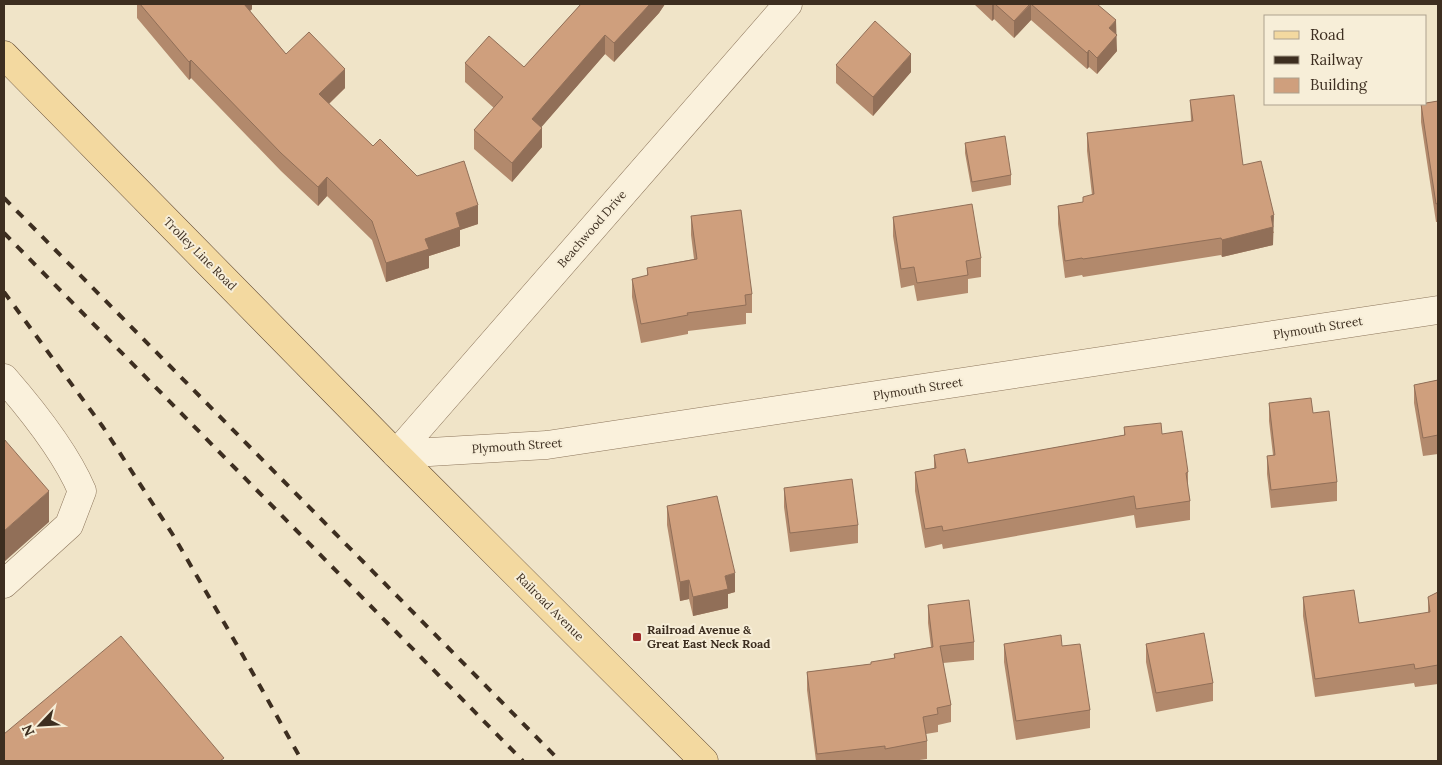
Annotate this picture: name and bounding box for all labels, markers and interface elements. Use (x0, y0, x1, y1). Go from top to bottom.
legend (1264, 15, 1427, 105)
text: Road (1310, 25, 1345, 44)
text: Railway (1310, 50, 1363, 69)
text: Building (1310, 75, 1368, 94)
street label: Beachwood Drive (554, 187, 630, 270)
street label: Trolley Line Road (161, 214, 240, 293)
street label: Plymouth Street (1272, 313, 1364, 342)
street label: Plymouth Street (872, 374, 964, 403)
street label: Plymouth Street (471, 435, 563, 456)
street label: Railroad Avenue (513, 570, 588, 644)
place label: Railroad Avenue & Great East Neck Road (647, 622, 770, 651)
marker: Railroad Avenue & Great East Neck Road (631, 631, 643, 643)
north arrow (15, 700, 65, 750)
text: N (18, 722, 39, 739)

